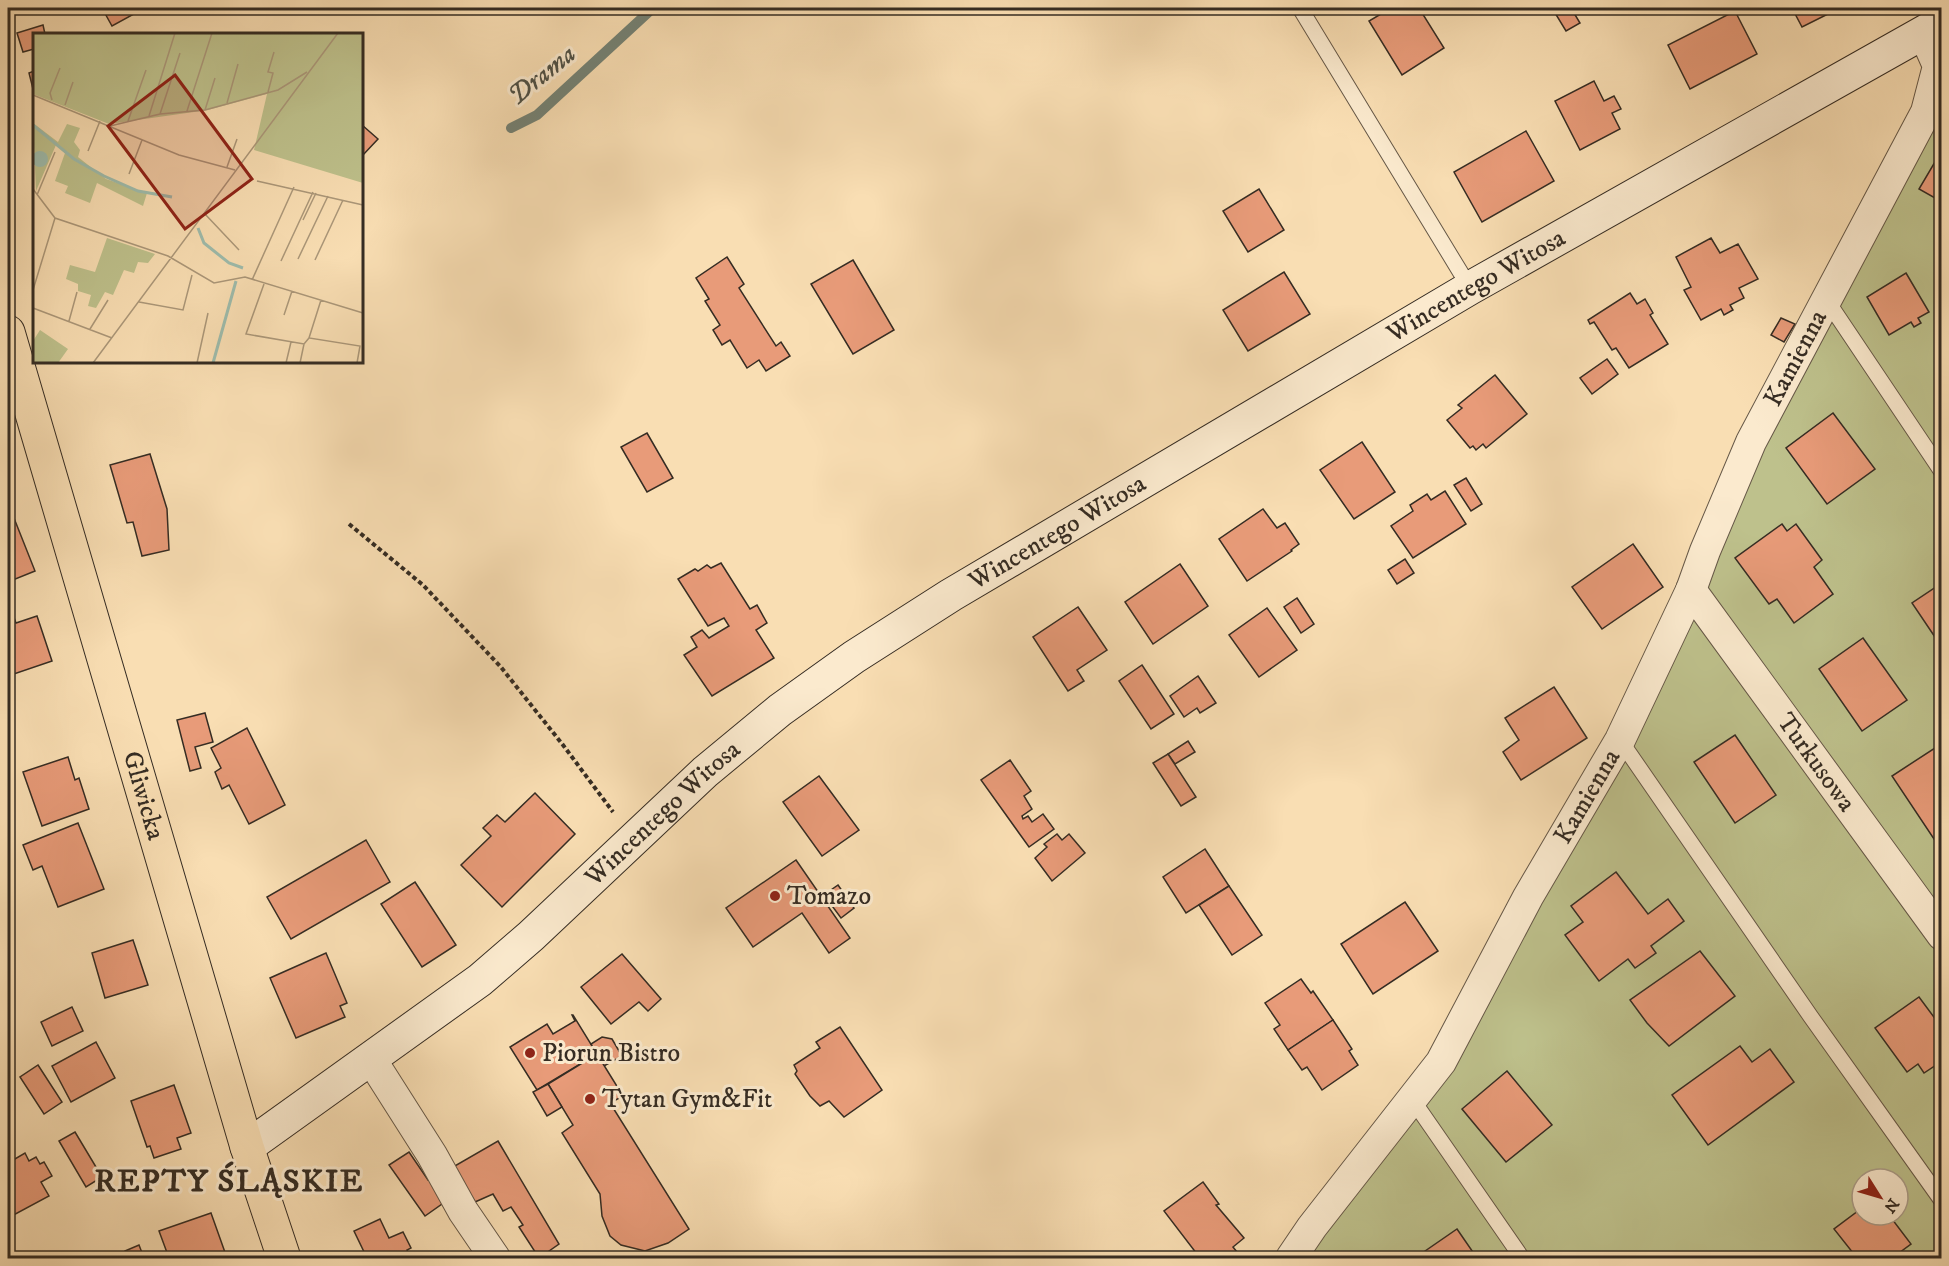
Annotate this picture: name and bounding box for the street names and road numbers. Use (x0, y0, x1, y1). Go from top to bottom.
street label: Wincentego Witosa (1380, 221, 1571, 350)
street label: Kamienna (1756, 304, 1835, 412)
street label: Wincentego Witosa (962, 467, 1152, 598)
street label: Turkusowa (1769, 706, 1863, 818)
street label: Wincentego Witosa (577, 733, 747, 894)
street label: Kamienna (1546, 743, 1628, 850)
street label: Gliwicka (115, 747, 173, 844)

